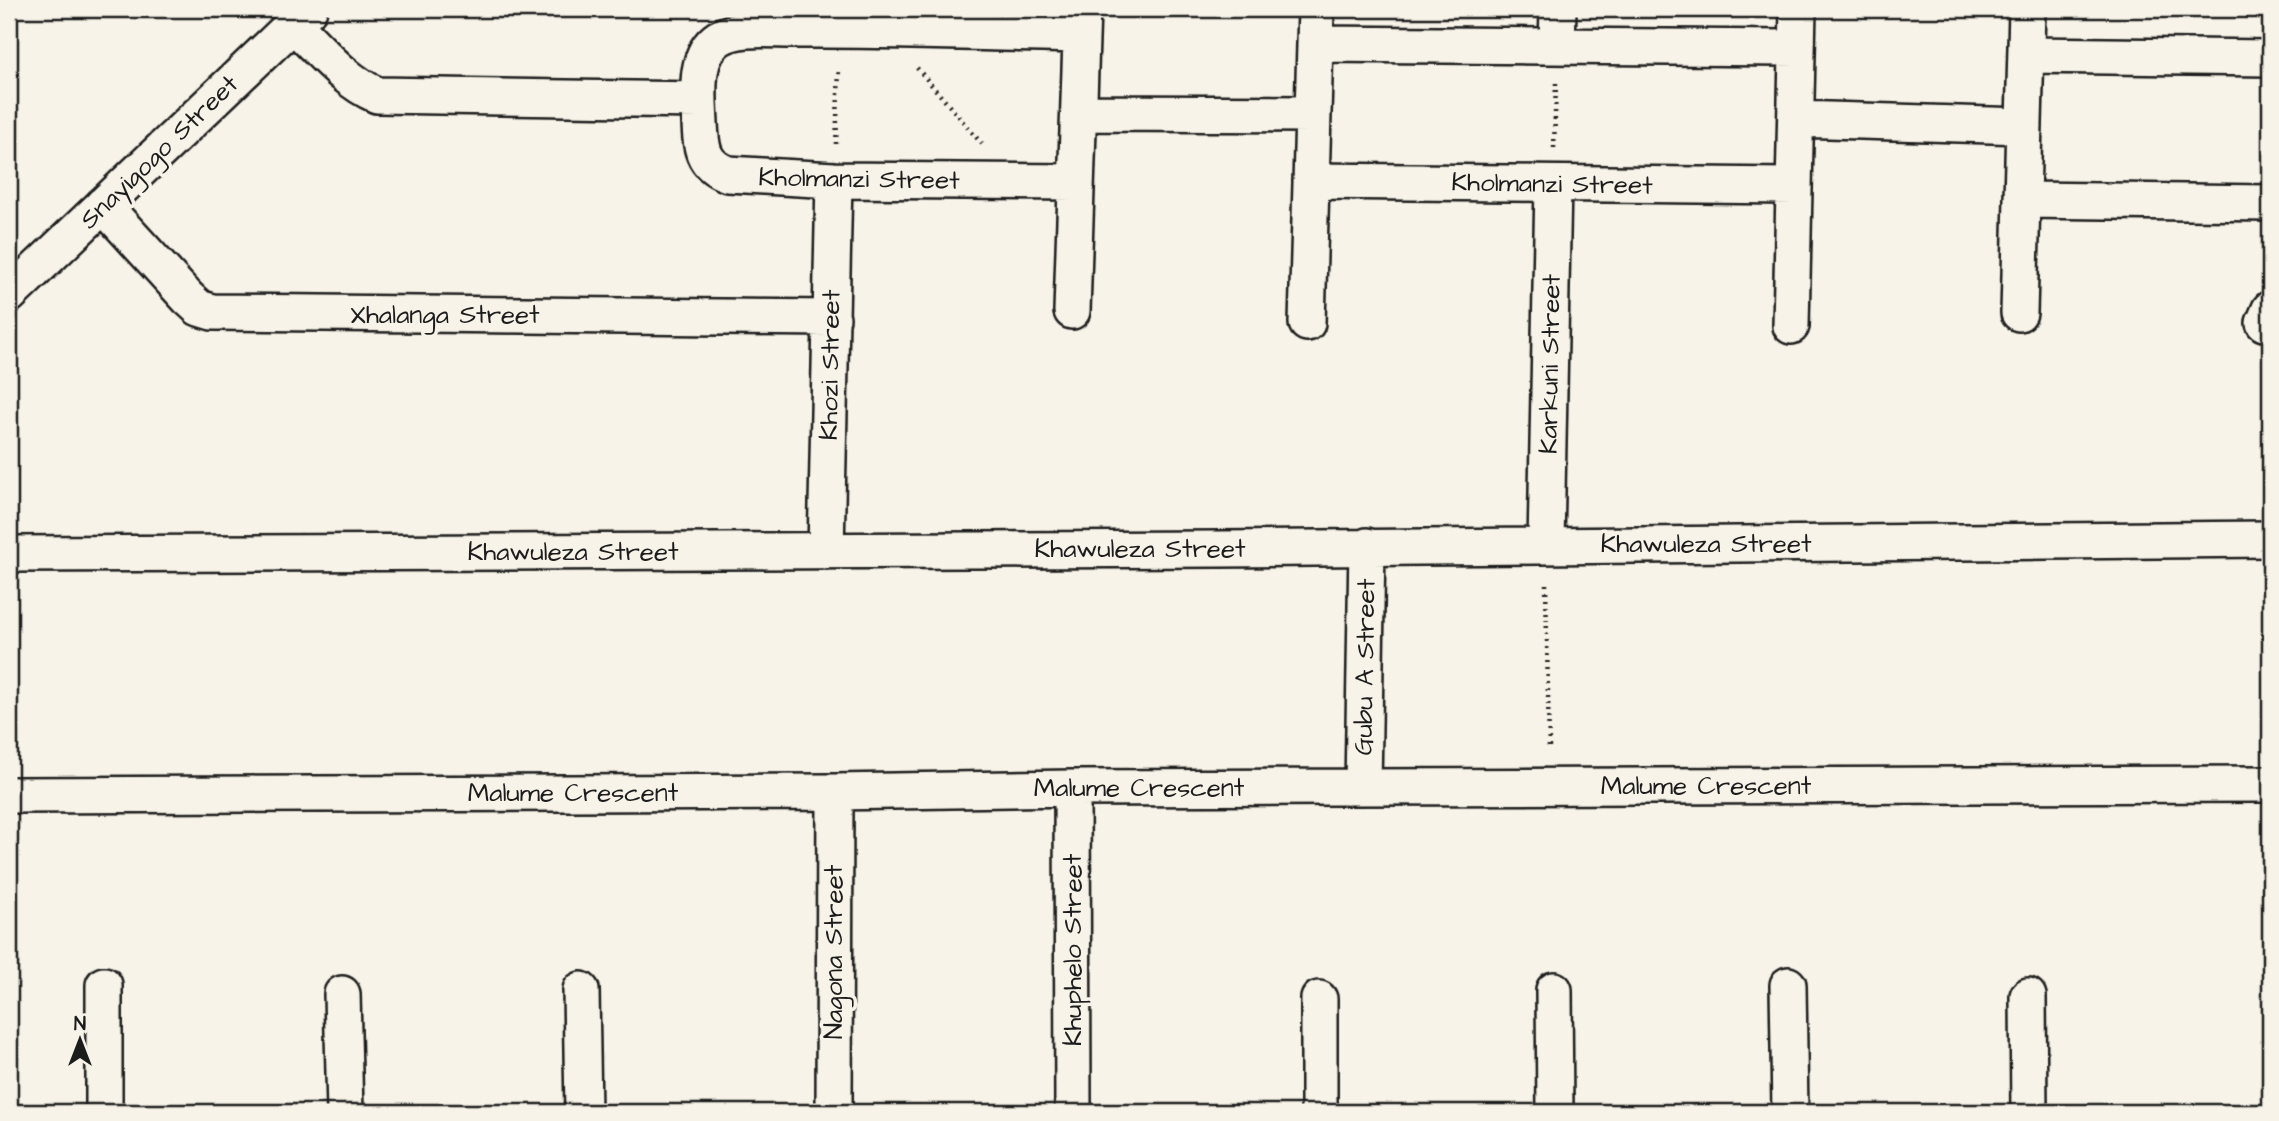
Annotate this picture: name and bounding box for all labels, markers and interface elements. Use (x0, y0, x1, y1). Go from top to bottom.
street label: Snayigogo Street (72, 67, 248, 239)
street label: Kholmanzi Street (758, 159, 960, 199)
street label: Kholmanzi Street (1451, 164, 1653, 204)
street label: Karkuni Street (1530, 273, 1570, 454)
street label: Khozi Street (811, 289, 849, 441)
street label: Xhalanga Street (350, 297, 540, 335)
street label: Khawuleza Street (1601, 526, 1812, 562)
street label: Khawuleza Street (1035, 531, 1246, 567)
street label: Khawuleza Street (468, 534, 679, 570)
street label: Gubu A Street (1345, 578, 1385, 756)
street label: Malume Crescent (1601, 768, 1812, 804)
street label: Malume Crescent (1034, 770, 1245, 806)
street label: Malume Crescent (468, 775, 679, 811)
street label: Khuphelo Street (1055, 853, 1091, 1046)
street label: Nagona Street (816, 864, 854, 1039)
north arrow (46, 1006, 116, 1076)
text: N (74, 1011, 86, 1038)

